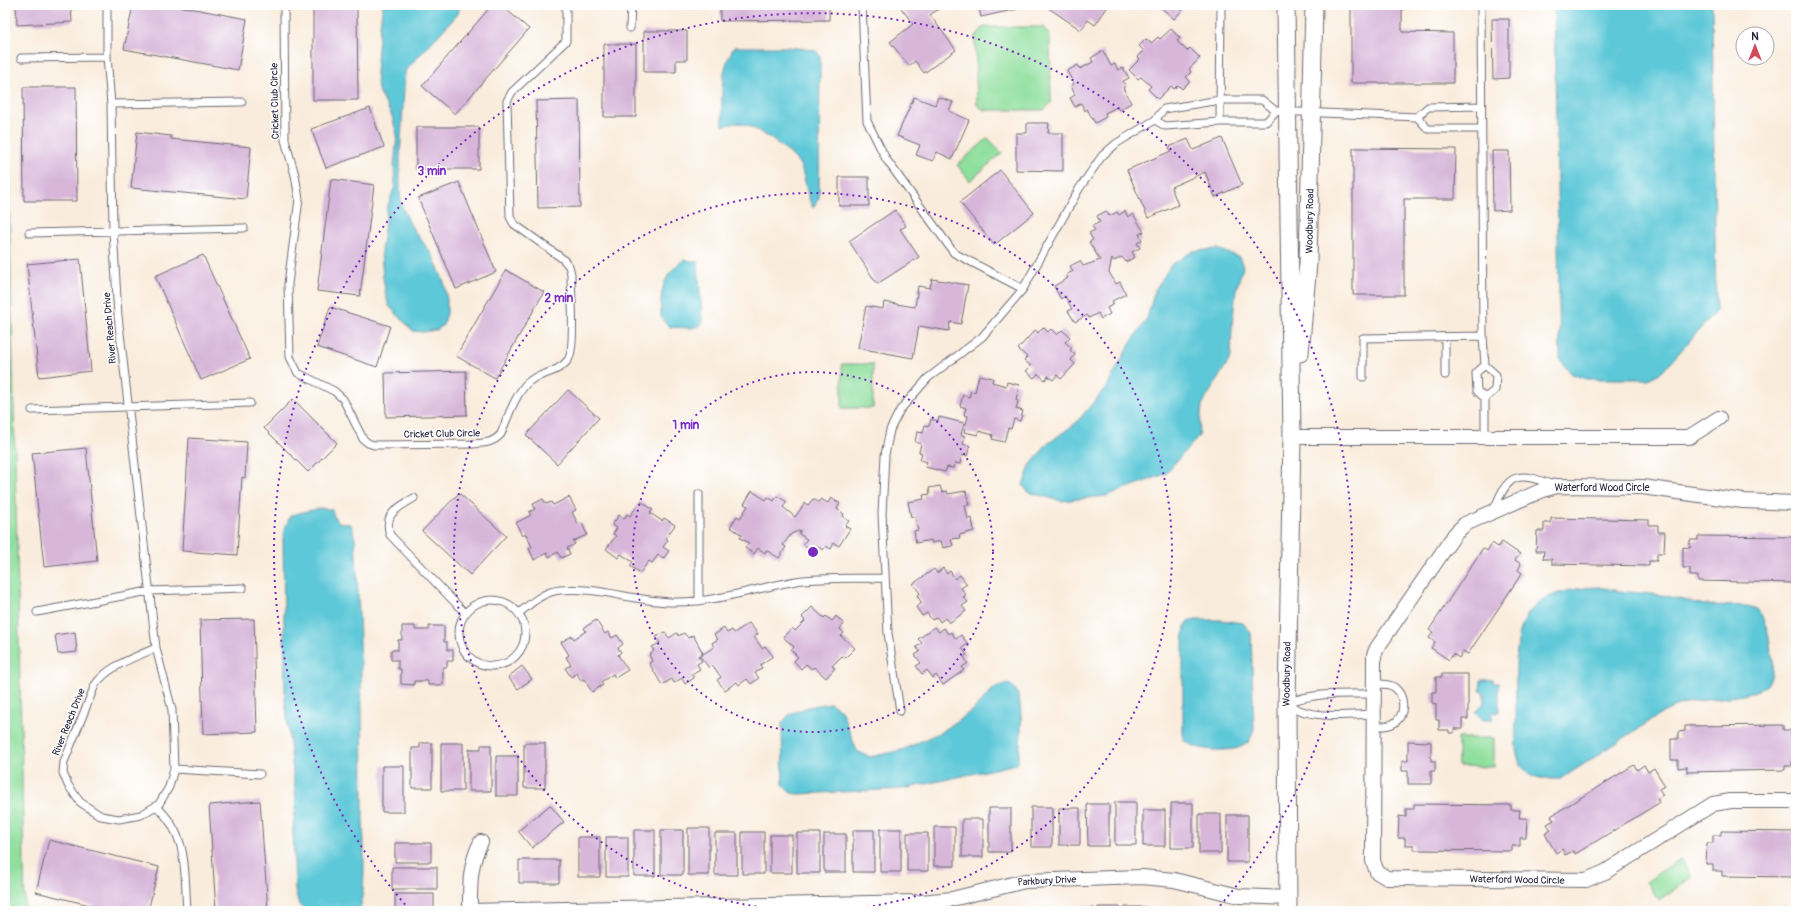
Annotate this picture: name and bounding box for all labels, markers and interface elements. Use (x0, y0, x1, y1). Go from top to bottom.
north arrow (1735, 26, 1775, 66)
text: N (1751, 30, 1759, 43)
street label: Cricket Club Circle (268, 63, 282, 139)
text: 3 min (418, 164, 447, 179)
street label: Woodbury Road (1303, 188, 1317, 254)
text: 2 min (545, 291, 574, 306)
street label: River Reach Drive (101, 292, 119, 364)
text: 1 min (673, 418, 700, 433)
street label: Cricket Club Circle (404, 427, 480, 441)
street label: Waterford Wood Circle (1555, 482, 1650, 494)
centre of rings (806, 545, 820, 559)
street label: Woodbury Road (1280, 641, 1294, 707)
street label: River Reach Drive (50, 686, 88, 757)
street label: Parkbury Drive (1017, 873, 1077, 889)
street label: Waterford Wood Circle (1469, 873, 1565, 887)

